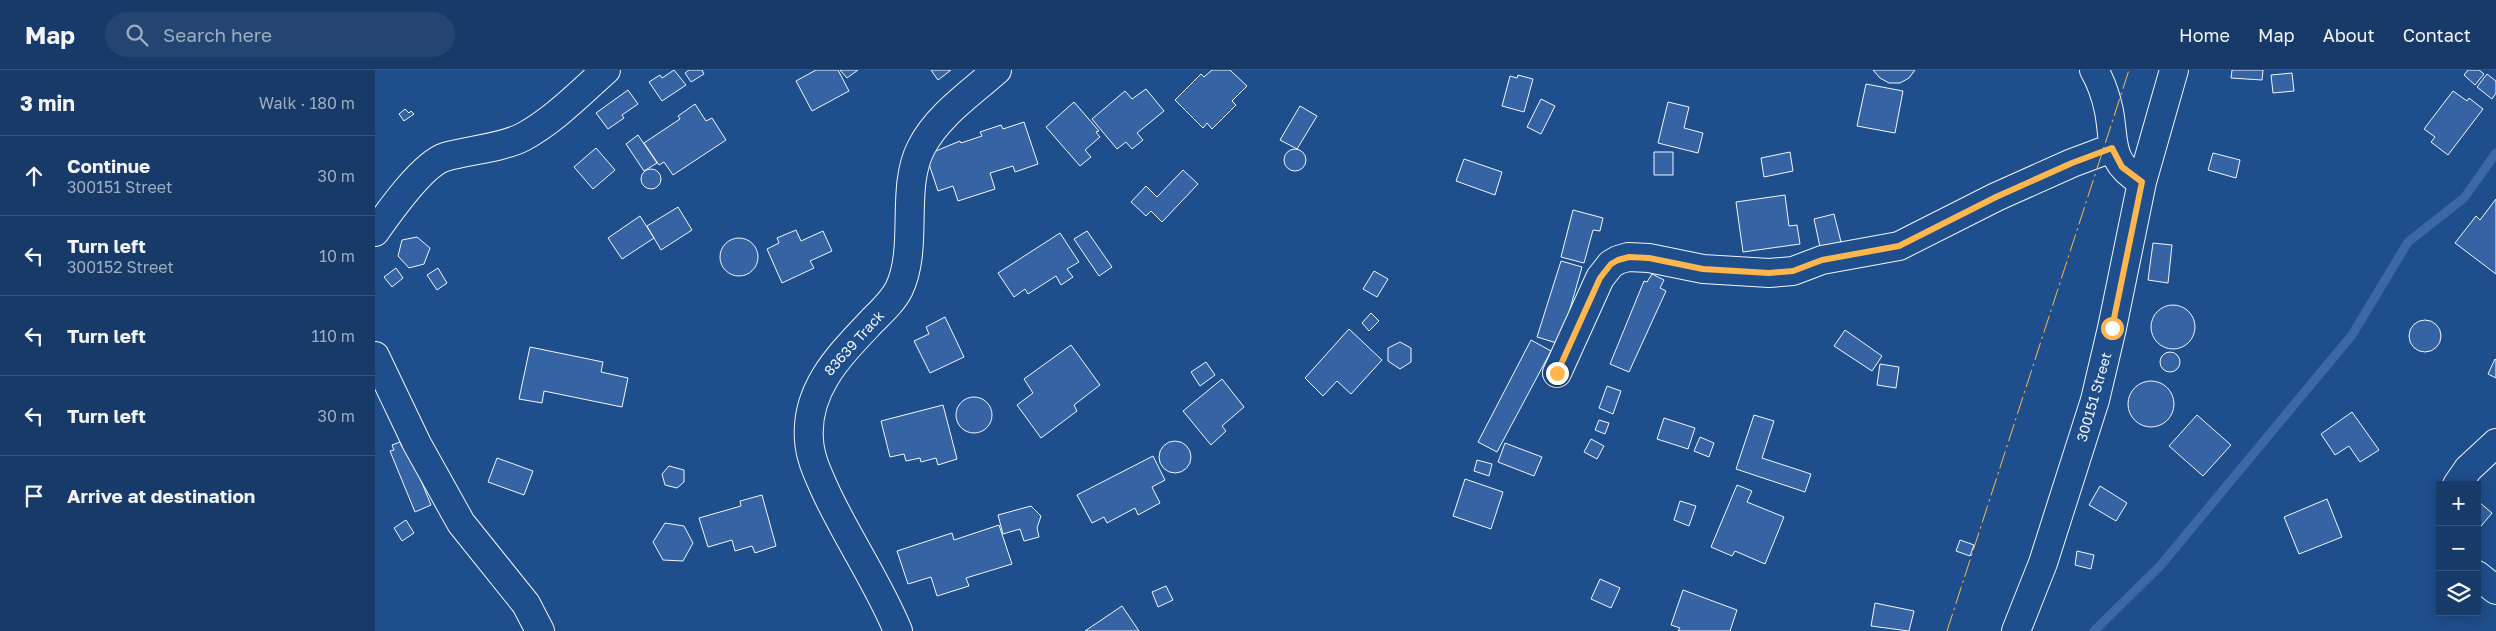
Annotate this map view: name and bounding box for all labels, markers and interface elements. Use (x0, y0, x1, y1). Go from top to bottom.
search box (105, 12, 455, 57)
text: Map (25, 20, 75, 49)
icon: search (123, 21, 151, 49)
text: Search here (163, 23, 272, 46)
text: Home (2179, 24, 2230, 46)
text: Map (2258, 24, 2295, 46)
text: About (2323, 24, 2375, 46)
text: Contact (2403, 24, 2471, 46)
text: 3 min (20, 90, 75, 116)
text: Walk · 180 m (259, 93, 355, 113)
text: Continue (67, 154, 150, 177)
icon: ahead (20, 162, 48, 190)
text: 30 m (318, 166, 355, 186)
text: 300151 Street (67, 177, 172, 197)
text: Turn left (67, 234, 146, 257)
icon: left (20, 242, 48, 270)
text: 10 m (319, 246, 355, 266)
text: 300152 Street (67, 257, 174, 277)
street label: 83639 Track (820, 307, 887, 379)
route start (2101, 317, 2124, 340)
icon: left (20, 322, 48, 350)
text: Turn left (67, 324, 146, 347)
text: 110 m (311, 326, 355, 346)
street label: 300151 Street (2073, 350, 2114, 444)
route end (1546, 362, 1569, 385)
icon: left (20, 402, 48, 430)
text: Turn left (67, 404, 146, 427)
text: 30 m (318, 406, 355, 426)
map controls (2436, 481, 2481, 616)
button: + (2436, 481, 2481, 526)
icon: arrive (20, 482, 48, 510)
text: Arrive at destination (67, 484, 255, 507)
button: − (2436, 526, 2481, 571)
button: layers (2436, 571, 2481, 616)

